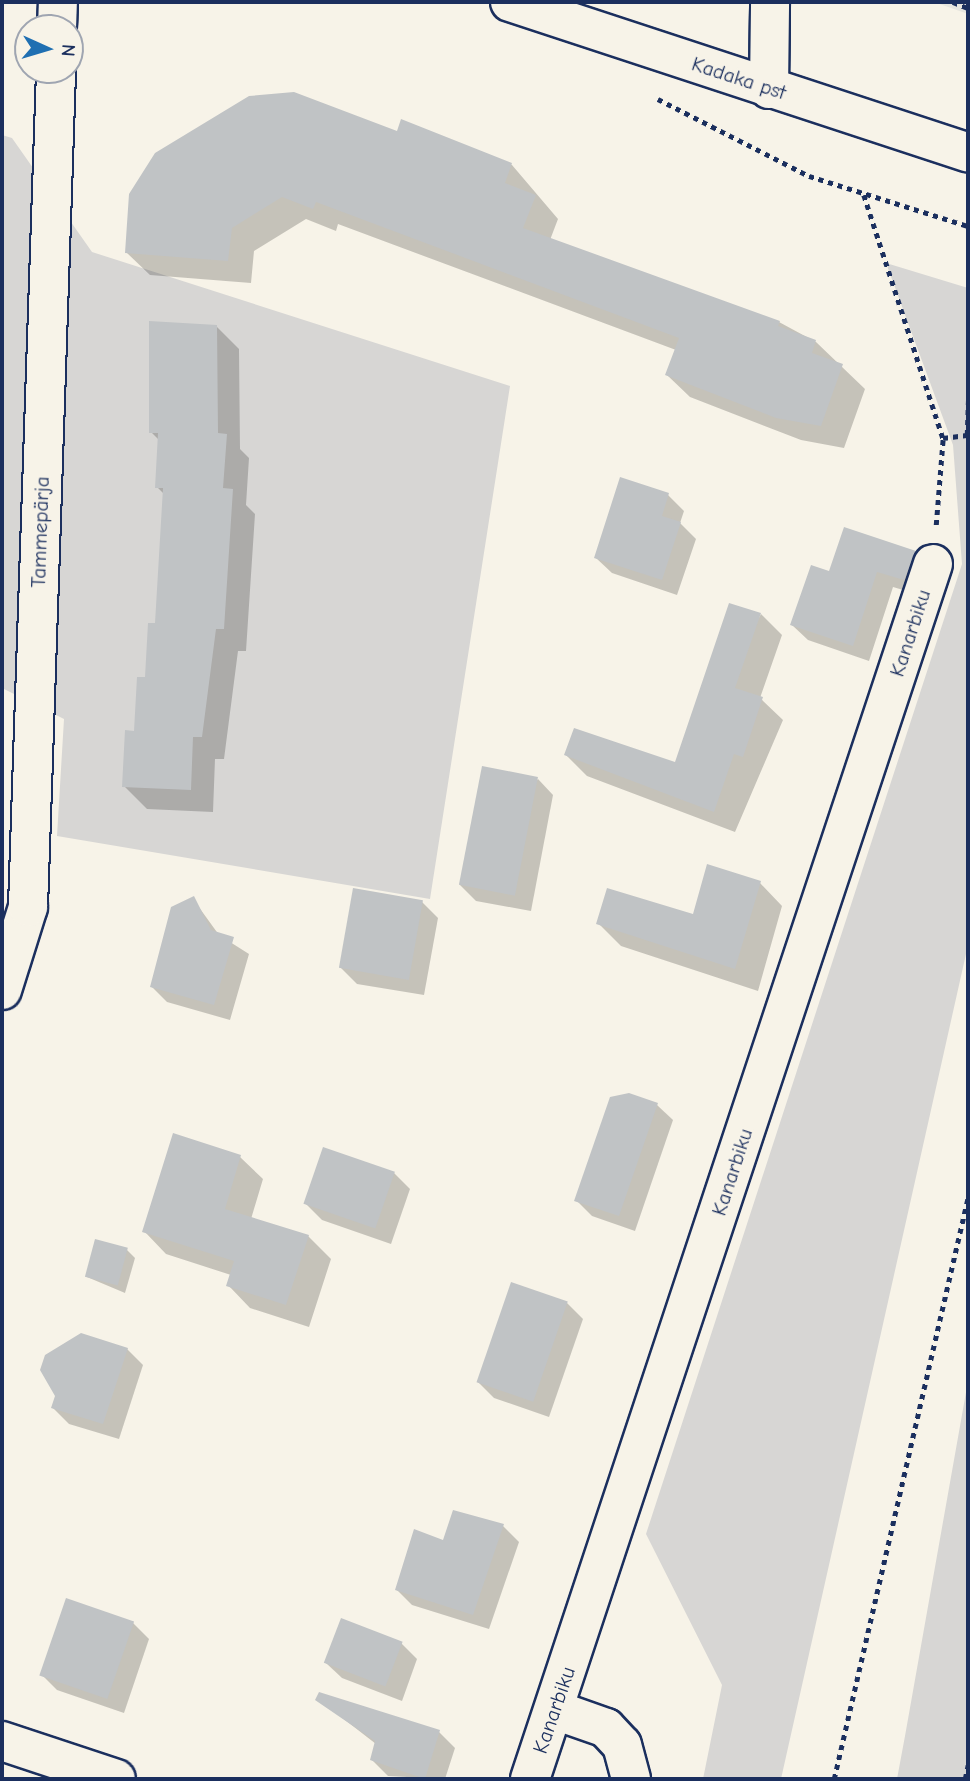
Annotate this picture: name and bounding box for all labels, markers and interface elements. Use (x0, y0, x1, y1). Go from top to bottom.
north arrow (14, 14, 84, 84)
text: N (57, 43, 79, 57)
street label: Kadaka pst (689, 51, 789, 105)
street label: Tammepärja (25, 476, 55, 588)
street label: Kanarbiku (884, 586, 936, 680)
street label: Kanarbiku (706, 1125, 758, 1219)
street label: Kanarbiku (527, 1663, 581, 1757)

